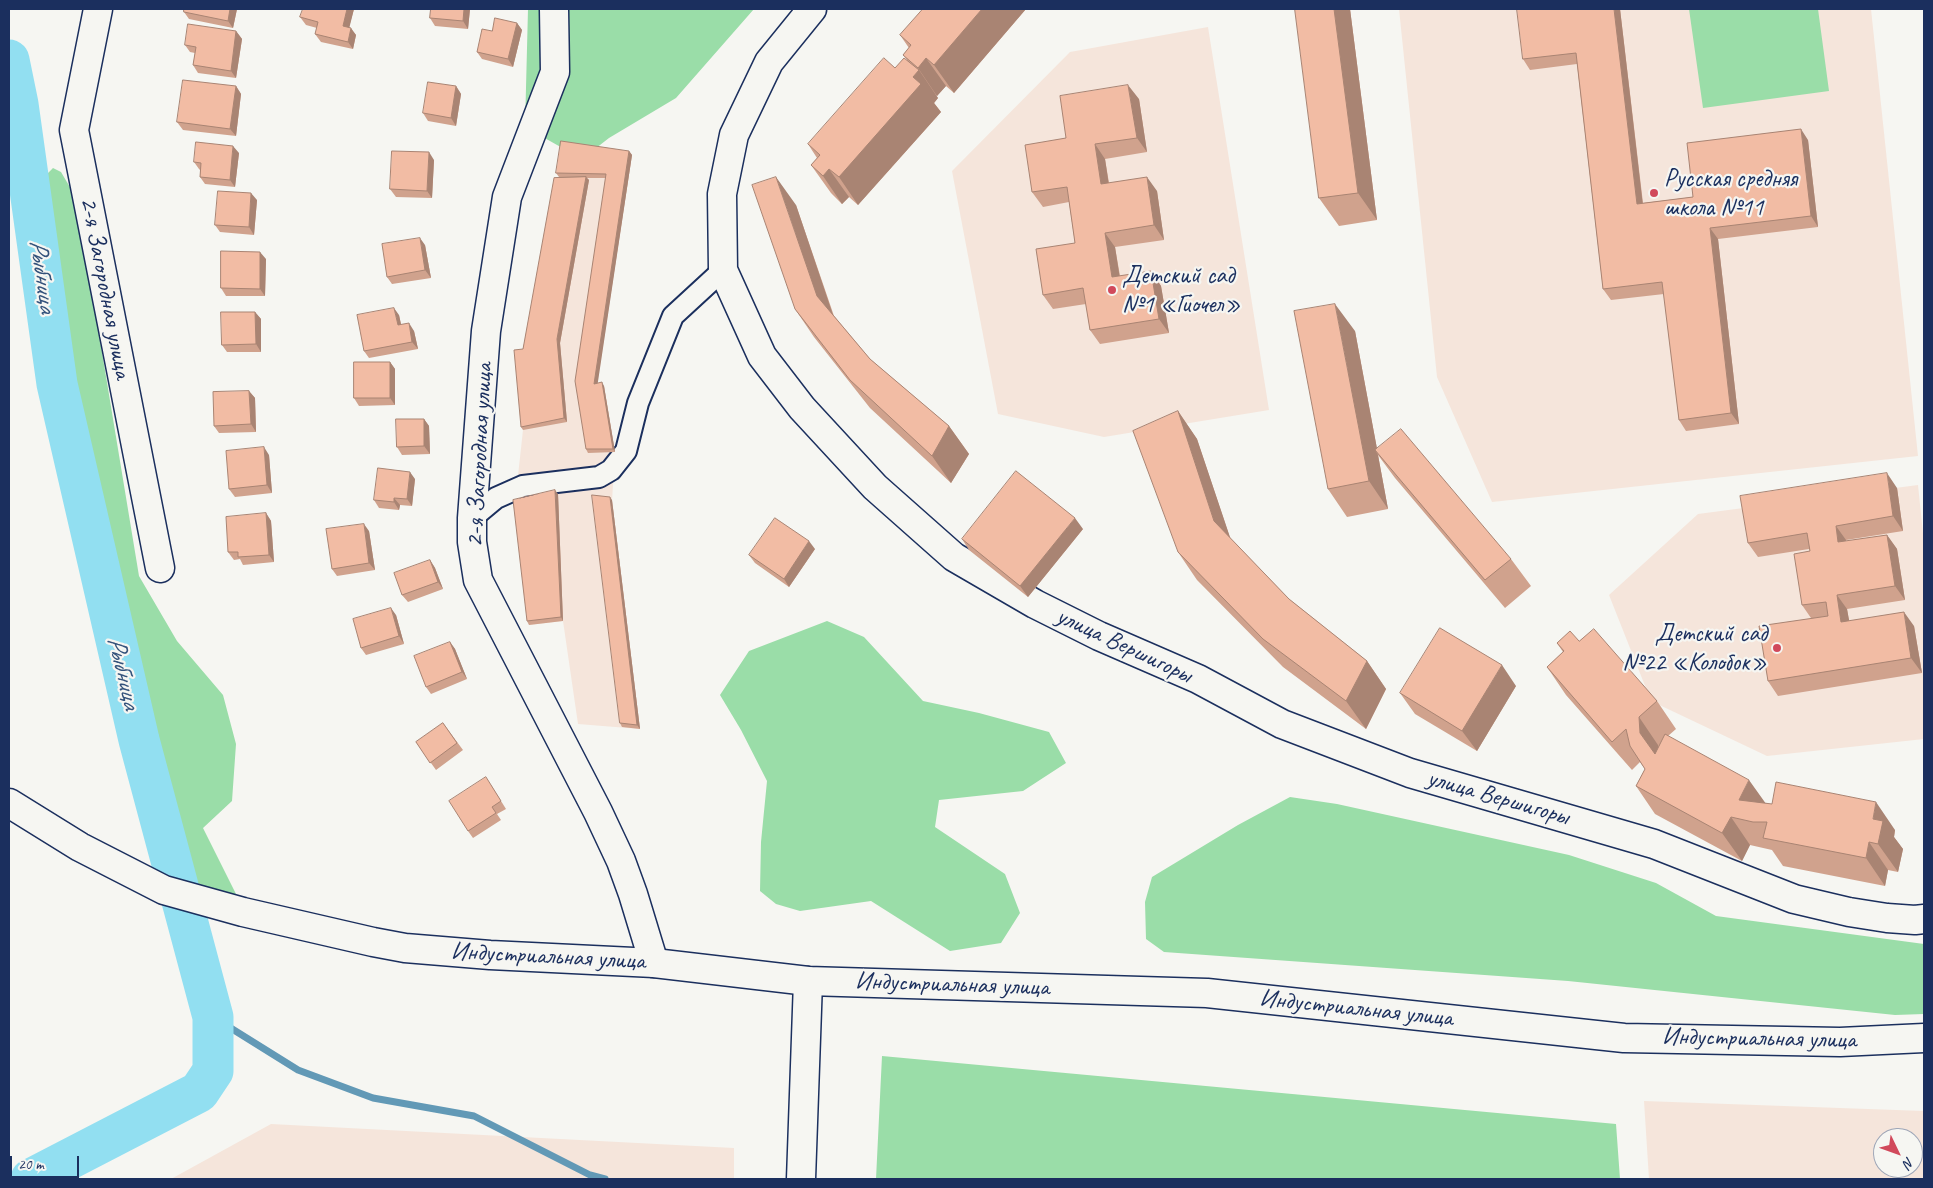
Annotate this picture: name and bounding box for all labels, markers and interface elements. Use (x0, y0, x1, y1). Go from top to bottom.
place label: Русская средняя школа №11 (1664, 164, 1797, 223)
marker: Русская средняя школа №11 (1648, 187, 1660, 199)
street label: 2-я Загородная улица (73, 195, 137, 381)
water label: Рыбница (21, 238, 63, 314)
place label: Детский сад №1 «Гиочел» (1122, 261, 1241, 320)
marker: Детский сад №1 «Гиочел» (1106, 284, 1118, 296)
street label: 2-я Загородная улица (460, 362, 500, 548)
street label: улица Вершигоры (1052, 602, 1196, 690)
place label: Детский сад №22 «Колобок» (1622, 619, 1767, 678)
water label: Рыбница (100, 634, 146, 712)
marker: Детский сад №22 «Колобок» (1771, 642, 1783, 654)
street label: улица Вершигоры (1424, 763, 1572, 833)
street label: Индустриальная улица (450, 937, 646, 977)
street label: Индустриальная улица (854, 967, 1050, 1003)
street label: Индустриальная улица (1258, 984, 1454, 1034)
street label: Индустриальная улица (1662, 1022, 1856, 1056)
north arrow (1873, 1128, 1923, 1178)
scale bar (12, 1146, 81, 1178)
text: N (1900, 1154, 1918, 1172)
text: 20 m (18, 1155, 44, 1174)

